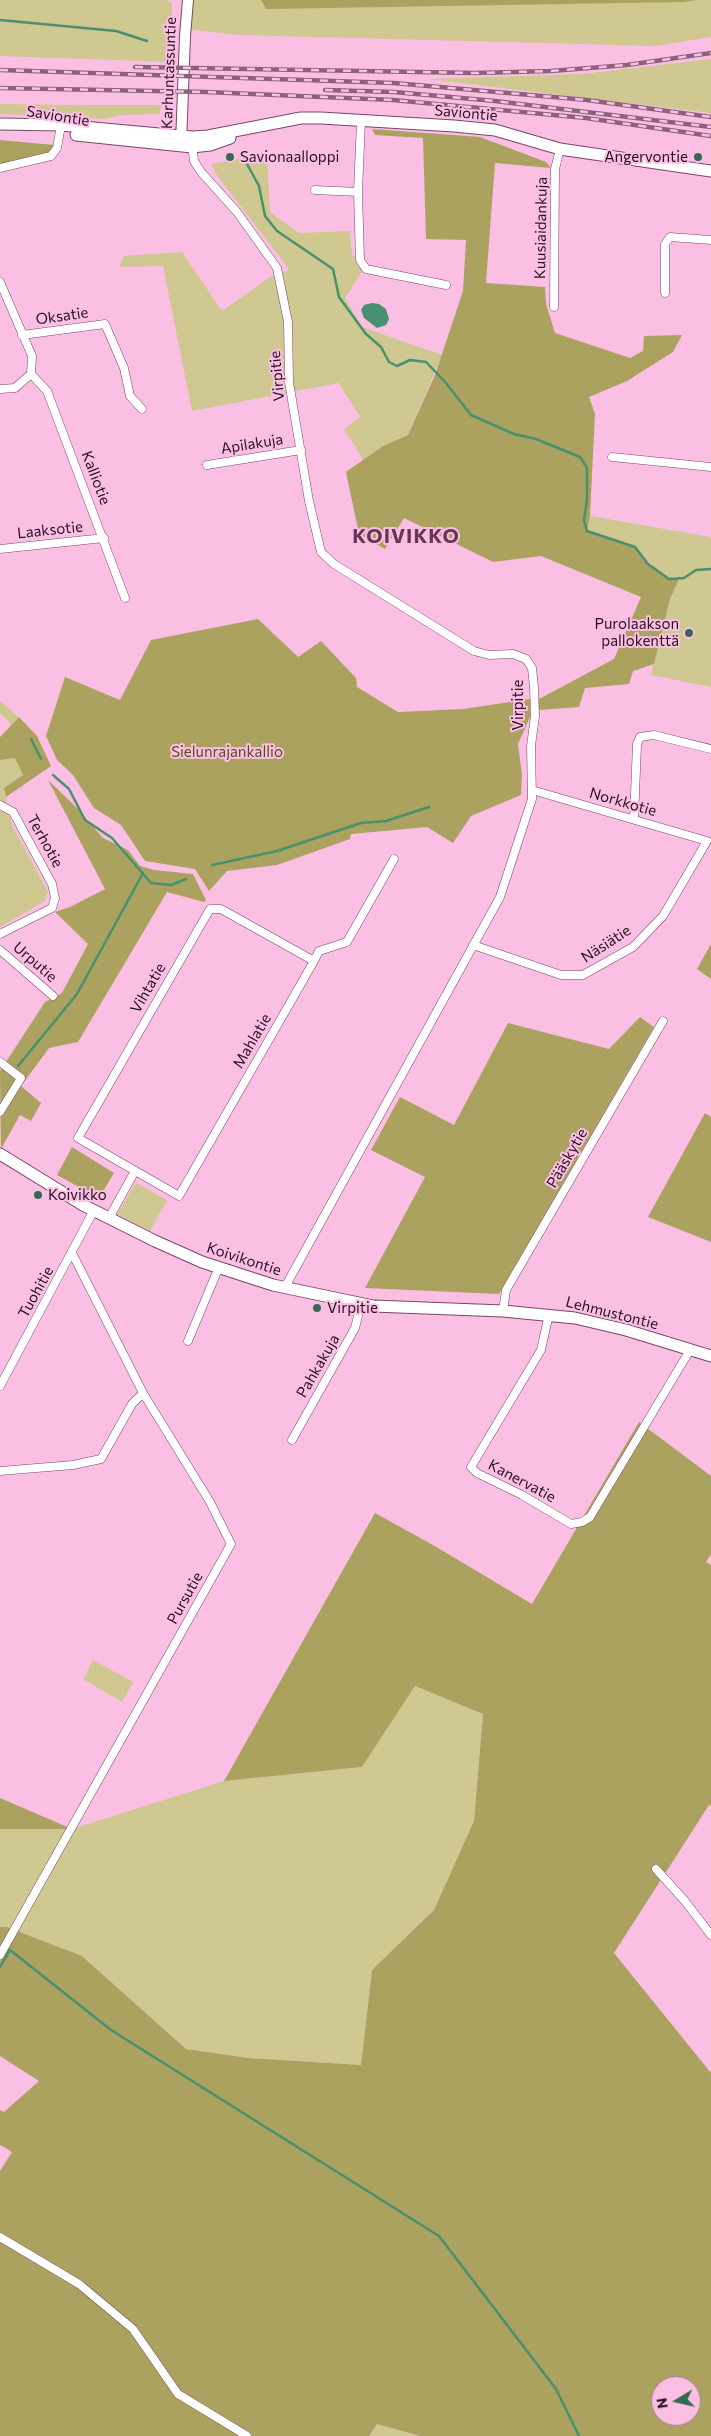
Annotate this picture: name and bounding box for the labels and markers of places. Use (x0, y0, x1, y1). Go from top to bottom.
place label: Savionaalloppi (240, 148, 339, 166)
place label: Angervontie (604, 148, 688, 166)
marker: Savionaalloppi (224, 151, 236, 163)
marker: Angervontie (692, 151, 704, 163)
place label: Purolaakson pallokenttä (595, 615, 679, 650)
marker: Purolaakson pallokenttä (683, 627, 695, 639)
place label: Koivikko (48, 1186, 107, 1204)
marker: Koivikko (32, 1189, 44, 1201)
place label: Virpitie (327, 1299, 378, 1317)
marker: Virpitie (311, 1302, 323, 1314)

